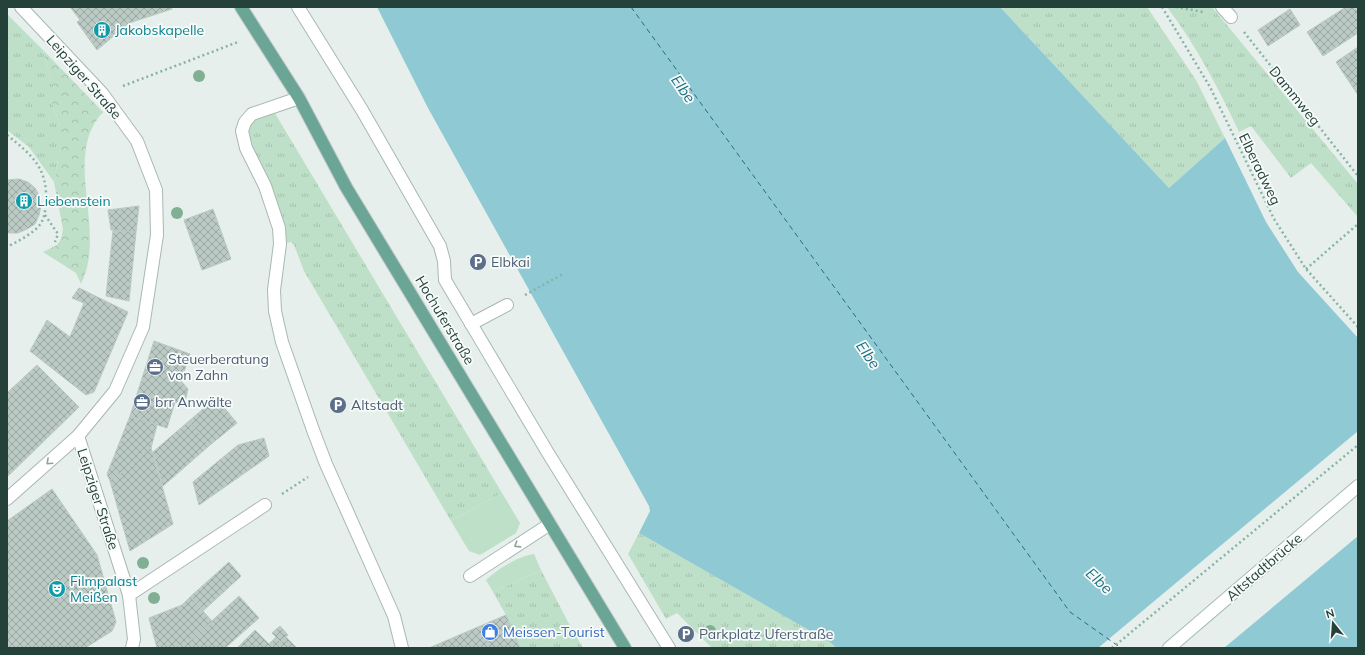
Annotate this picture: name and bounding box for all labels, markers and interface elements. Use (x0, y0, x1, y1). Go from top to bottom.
building icon: Jakobskapelle (92, 20, 112, 40)
place label: Jakobskapelle (115, 21, 204, 39)
street label: Leipziger Straße (43, 31, 125, 123)
street label: Dammweg (1266, 63, 1324, 129)
water label: Elbe (667, 71, 700, 106)
street label: Elberadweg (1235, 130, 1285, 208)
building icon: Liebenstein (14, 191, 34, 211)
place label: Liebenstein (37, 192, 111, 210)
parking icon: Elbkai (468, 252, 488, 272)
place label: Elbkai (491, 253, 530, 271)
street label: Hochuferstraße (411, 272, 479, 368)
water label: Elbe (852, 337, 885, 372)
place label: Steuerberatung von Zahn (168, 350, 269, 384)
office icon: Steuerberatung von Zahn (145, 357, 165, 377)
office icon: brr Anwälte (132, 392, 152, 412)
place label: brr Anwälte (155, 393, 232, 411)
parking icon: Altstadt (328, 395, 348, 415)
place label: Altstadt (351, 396, 403, 414)
street label: Leipziger Straße (73, 446, 123, 552)
one-way arrow (46, 458, 54, 465)
street label: Altstadtbrücke (1222, 529, 1306, 605)
one-way arrow (514, 541, 521, 548)
water label: Elbe (1082, 564, 1117, 598)
place label: Filmpalast Meißen (70, 572, 137, 606)
theatre icon: Filmpalast Meißen (47, 579, 67, 599)
north arrow (1313, 603, 1353, 643)
text: N (1324, 606, 1336, 621)
shop icon: Meissen-Tourist (480, 622, 500, 642)
place label: Meissen-Tourist (503, 623, 605, 641)
parking icon: Parkplatz Uferstraße (676, 624, 696, 644)
place label: Parkplatz Uferstraße (699, 625, 834, 643)

